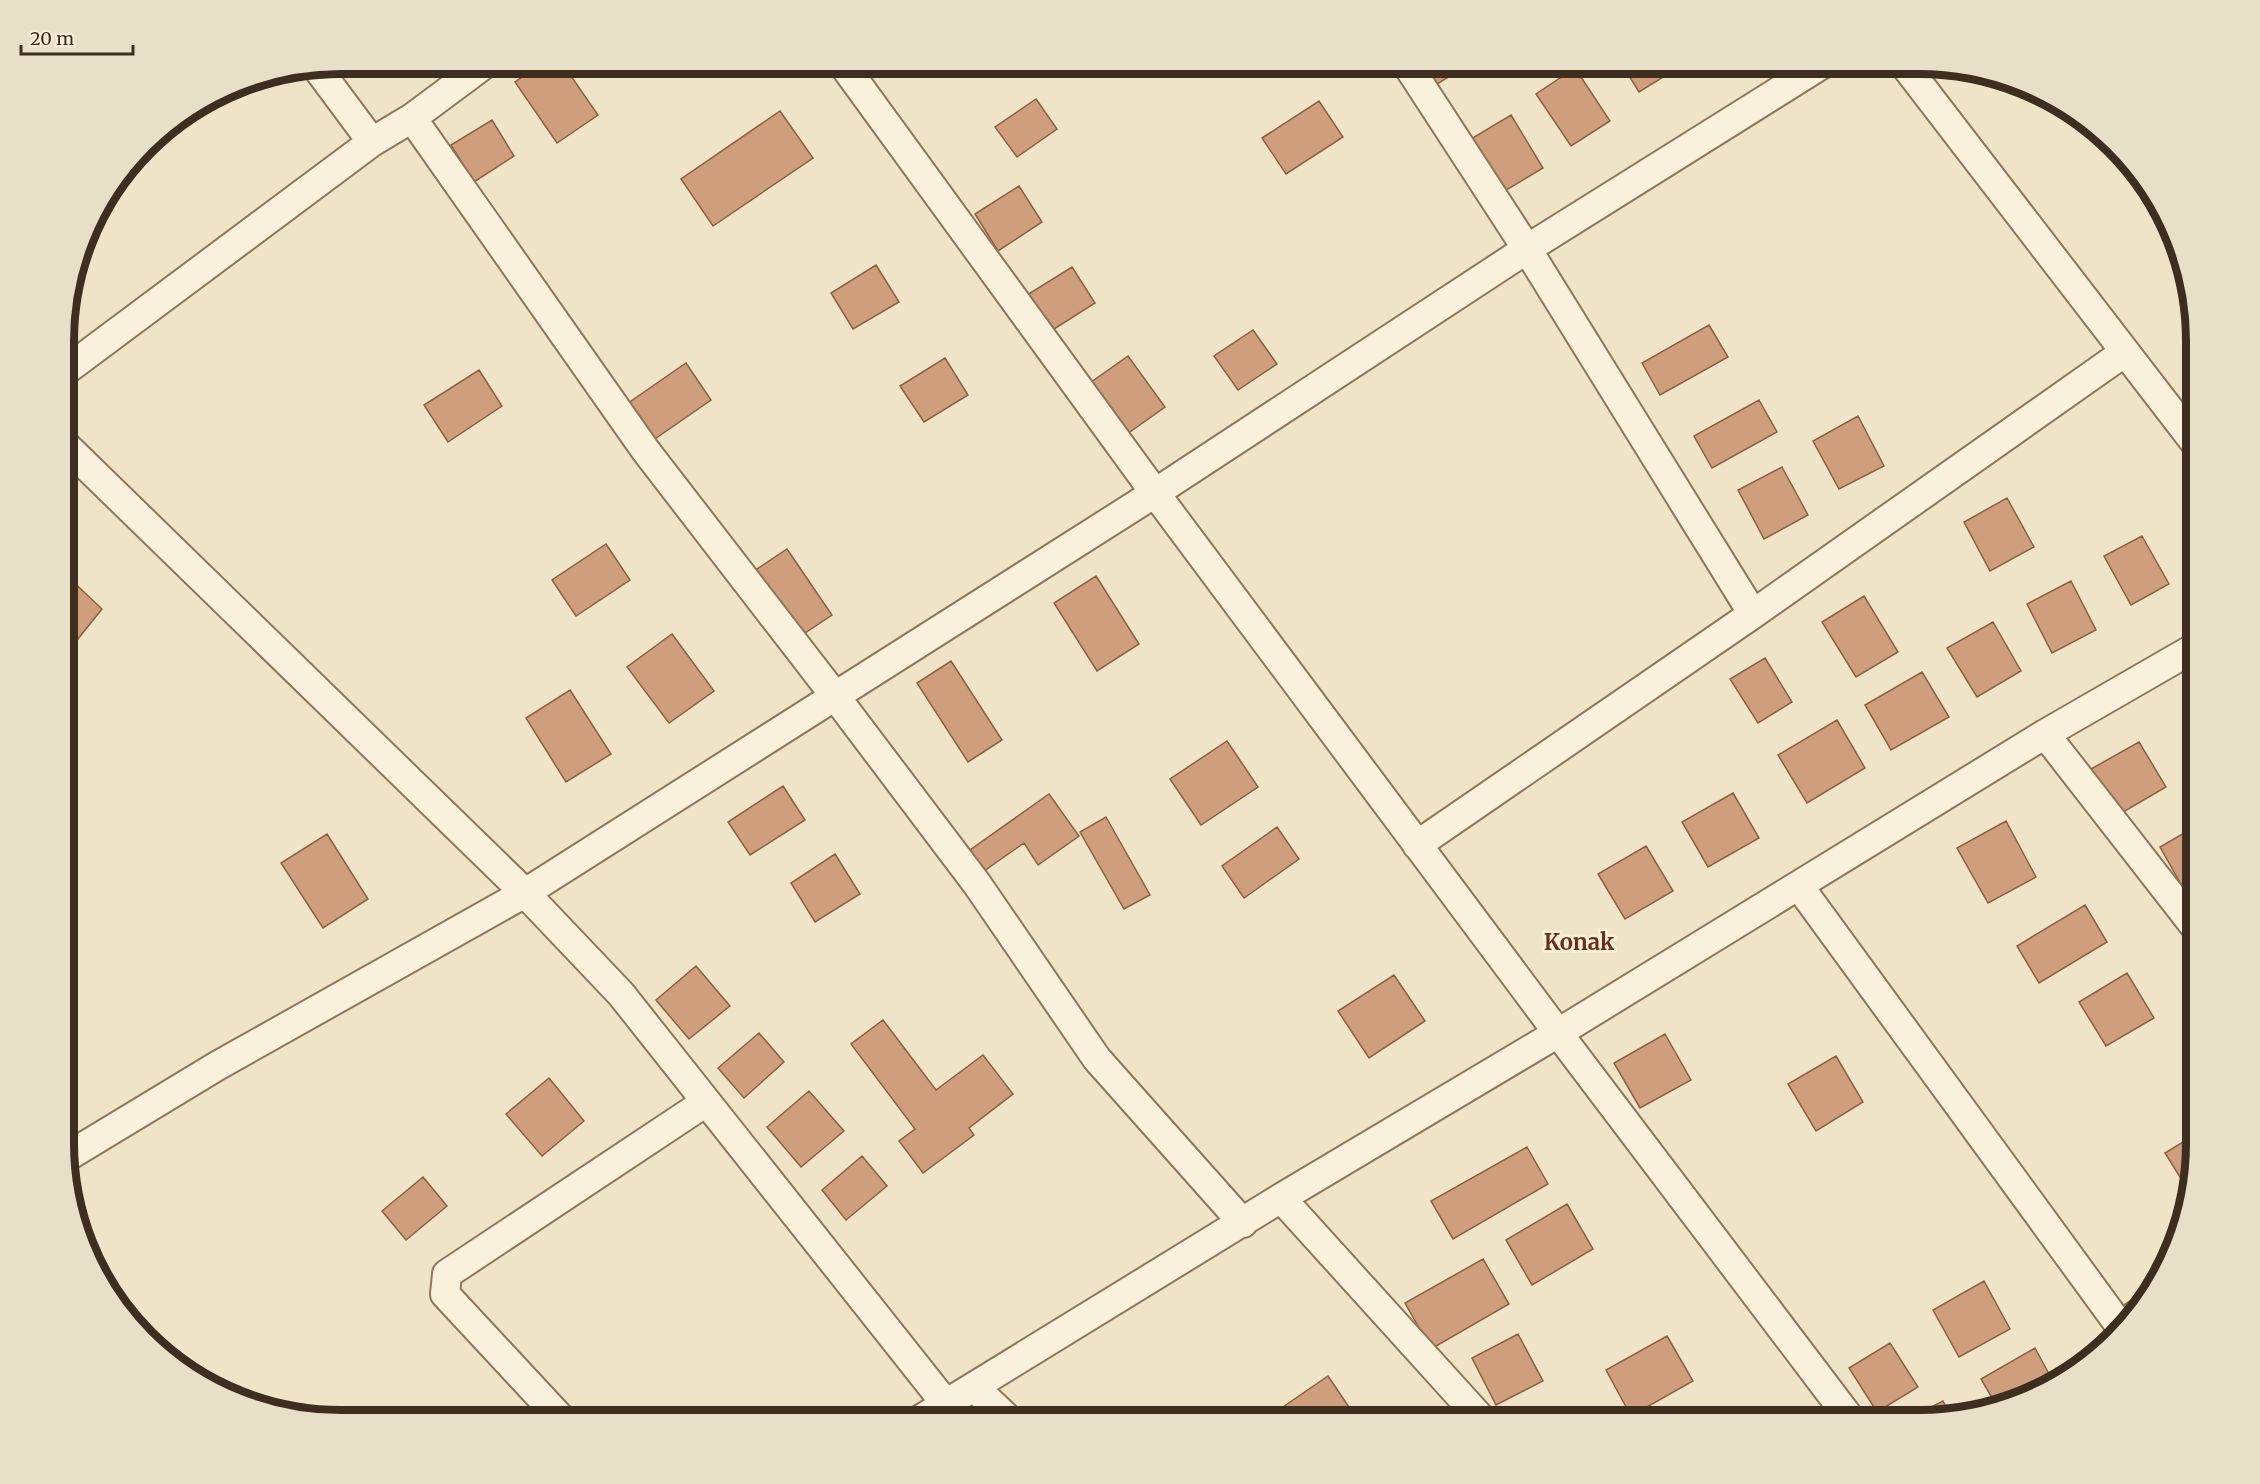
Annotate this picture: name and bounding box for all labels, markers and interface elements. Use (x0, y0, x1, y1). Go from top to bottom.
scale bar (21, 18, 134, 56)
text: 20 m (30, 27, 74, 50)
district label: Konak (1544, 928, 1615, 956)

